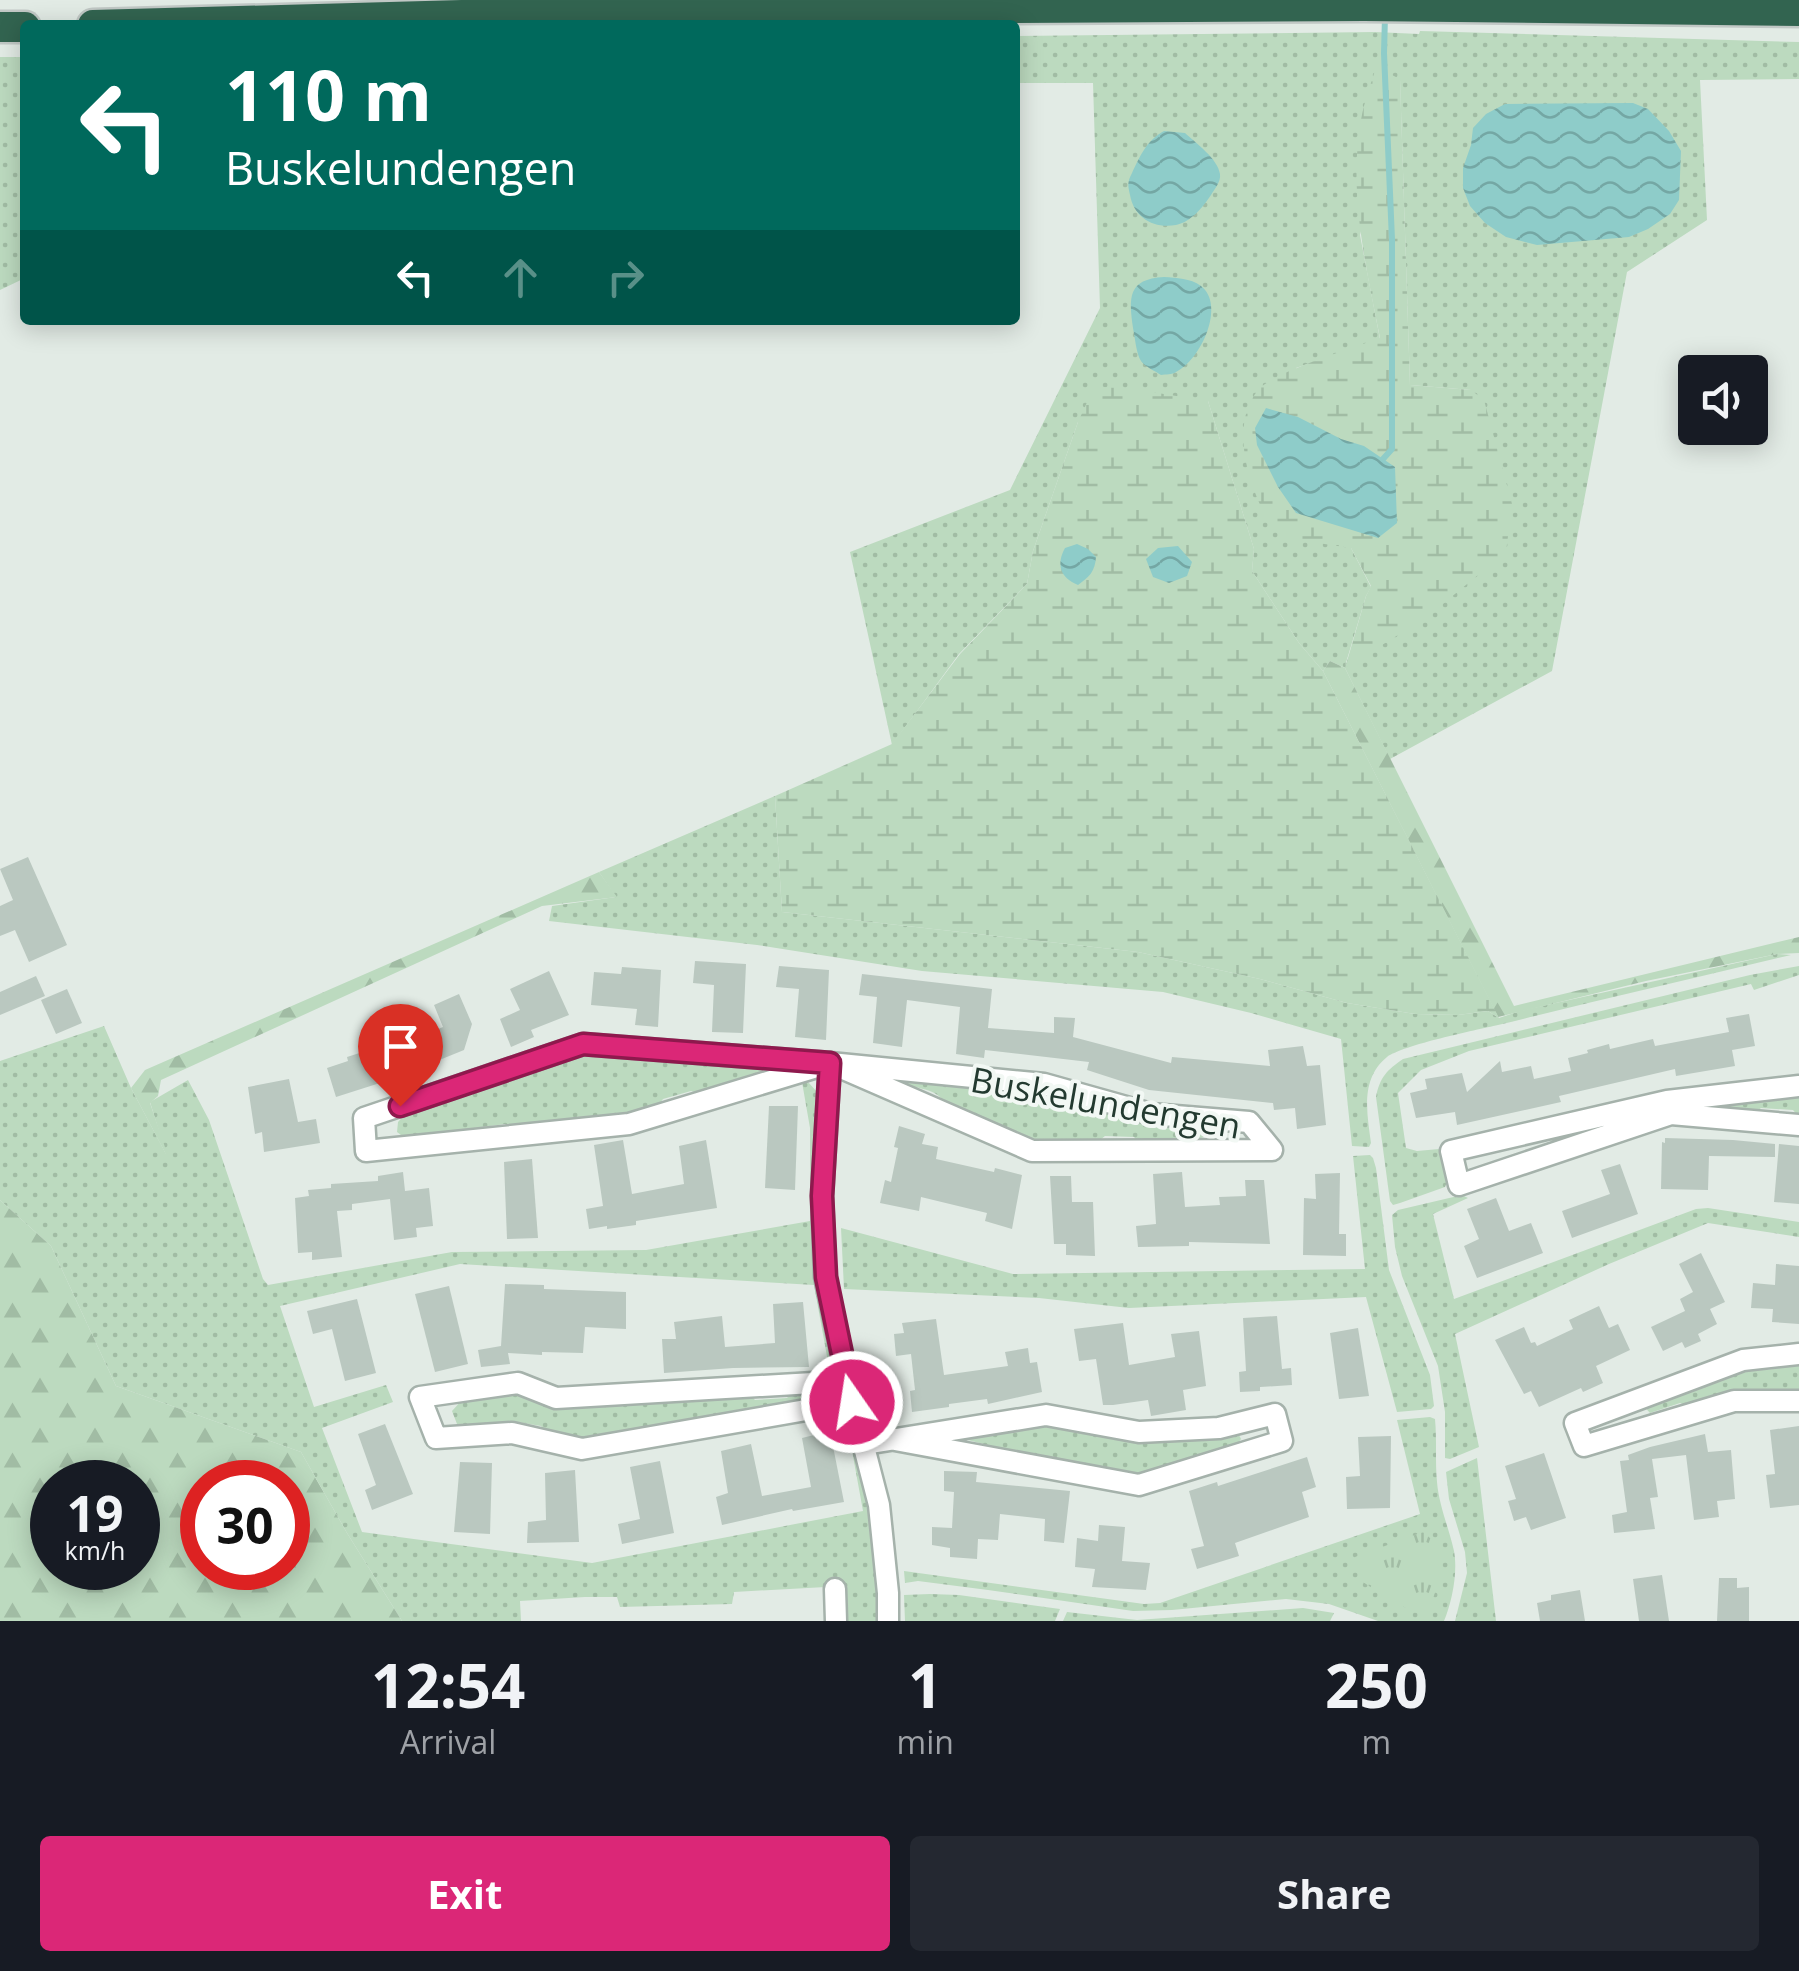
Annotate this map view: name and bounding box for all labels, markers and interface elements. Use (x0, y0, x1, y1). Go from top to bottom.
text: 110 m (225, 46, 432, 142)
icon: left (60, 60, 190, 190)
text: Buskelundengen (225, 137, 576, 198)
icon: left (388, 250, 443, 305)
icon: ahead (493, 250, 548, 305)
icon: right (598, 250, 653, 305)
map controls (1678, 355, 1768, 445)
button: sound (1678, 355, 1768, 445)
pin (358, 1004, 443, 1107)
icon: arrive (373, 1019, 428, 1074)
street label: Buskelundengen (967, 1055, 1245, 1149)
position arrow (800, 1350, 904, 1454)
speed limit sign: 30 (180, 1460, 310, 1590)
text: 19 (66, 1479, 124, 1547)
text: km/h (65, 1533, 125, 1567)
text: 12:54 (371, 1644, 525, 1726)
text: 1 (908, 1644, 942, 1726)
text: 250 (1325, 1644, 1428, 1726)
text: Arrival (400, 1720, 496, 1763)
text: min (897, 1720, 954, 1763)
text: m (1362, 1720, 1391, 1763)
button: Exit (40, 1836, 890, 1951)
button: Share (910, 1836, 1759, 1951)

